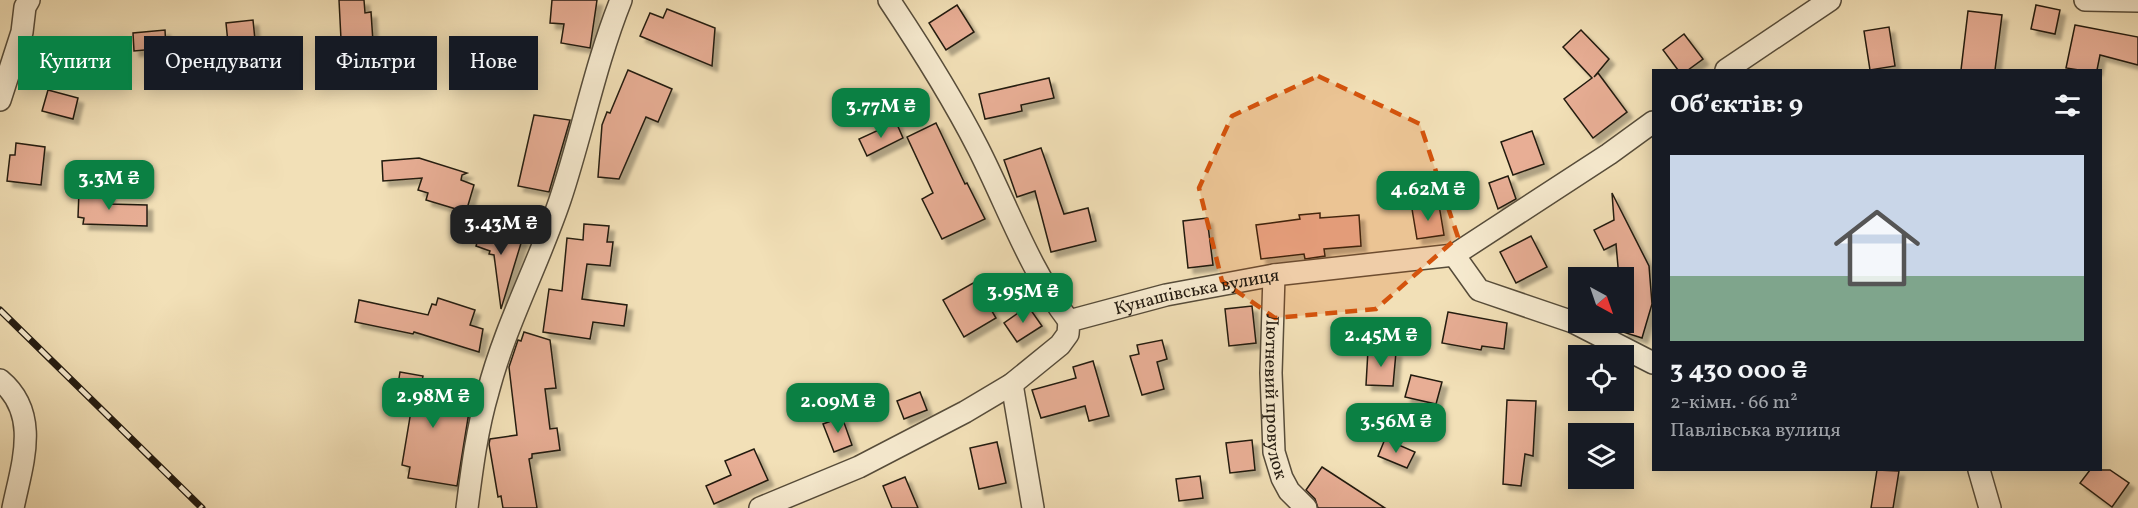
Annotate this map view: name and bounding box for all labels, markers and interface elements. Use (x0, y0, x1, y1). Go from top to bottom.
chip: Купити (18, 36, 132, 90)
chip: Орендувати (144, 36, 303, 90)
chip: Фільтри (315, 36, 437, 90)
chip: Нове (449, 36, 538, 90)
text: Об’єктів: 9 (1670, 87, 1803, 123)
pin: 3.77M ₴ (826, 88, 936, 139)
icon: filters (2051, 89, 2084, 122)
text: 3.77M ₴ (846, 93, 916, 121)
pin: 3.3M ₴ (60, 160, 158, 211)
text: 3.3M ₴ (78, 165, 140, 193)
pin: 4.62M ₴ (1373, 171, 1483, 222)
text: 4.62M ₴ (1390, 176, 1466, 204)
icon: home (1823, 194, 1931, 302)
pin: 3.43M ₴ (446, 205, 556, 256)
text: 3.43M ₴ (464, 210, 538, 238)
street label: Кунашівська вулиця (1112, 264, 1281, 322)
north arrow (1568, 267, 1634, 333)
map controls (1568, 267, 1634, 489)
pin: 3.95M ₴ (968, 273, 1078, 324)
text: 3.95M ₴ (987, 278, 1059, 306)
street label: Лютневий провулок (1257, 314, 1293, 483)
pin: 2.45M ₴ (1326, 317, 1436, 368)
text: 2.45M ₴ (1344, 322, 1418, 350)
button: locate (1568, 345, 1634, 411)
text: 3 430 000 ₴ (1670, 353, 1807, 389)
pin: 2.98M ₴ (378, 378, 488, 429)
text: 2.98M ₴ (396, 383, 470, 411)
pin: 2.09M ₴ (783, 383, 893, 434)
text: 2.09M ₴ (800, 388, 876, 416)
text: 2-кімн. · 66 m² (1670, 389, 1798, 417)
pin: 3.56M ₴ (1341, 403, 1451, 454)
text: 3.56M ₴ (1360, 408, 1432, 436)
text: Павлівська вулиця (1670, 417, 1841, 445)
button: layers (1568, 423, 1634, 489)

